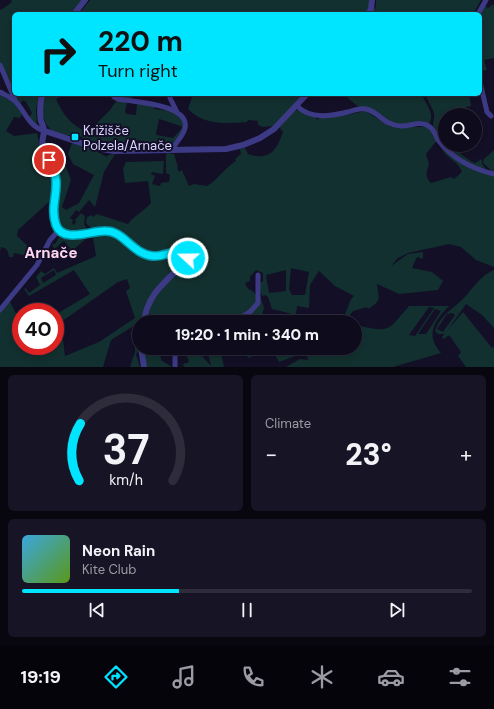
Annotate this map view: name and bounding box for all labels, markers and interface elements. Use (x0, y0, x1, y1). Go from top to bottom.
text: 220 m (98, 23, 183, 60)
icon: right (32, 28, 84, 80)
text: Turn right (98, 59, 178, 83)
map controls (438, 108, 482, 152)
button: search (438, 108, 482, 152)
place label: Križišče Polzela/Arnače (83, 122, 172, 154)
marker: Križišče Polzela/Arnače (70, 132, 80, 142)
pin (32, 143, 66, 177)
icon: arrive (38, 149, 60, 171)
position arrow (167, 237, 209, 279)
district label: Arnače (25, 243, 77, 263)
speed limit sign: 40 (12, 303, 64, 355)
text: 19:20 · 1 min · 340 m (175, 325, 319, 345)
text: Climate (265, 415, 311, 432)
text: 37 (102, 423, 149, 477)
text: 23° (345, 435, 392, 474)
text: − (265, 440, 277, 469)
text: + (460, 440, 472, 469)
text: km/h (109, 471, 142, 489)
text: Neon Rain (82, 541, 155, 561)
text: Kite Club (82, 561, 136, 578)
icon: previous (86, 599, 108, 621)
icon: pause (236, 599, 258, 621)
icon: next (386, 599, 408, 621)
icon: directions (102, 663, 130, 691)
icon: music (170, 663, 198, 691)
icon: phone (239, 663, 267, 691)
icon: climate (308, 663, 336, 691)
icon: car (377, 663, 405, 691)
icon: filters (446, 663, 474, 691)
text: 19:19 (20, 665, 61, 689)

